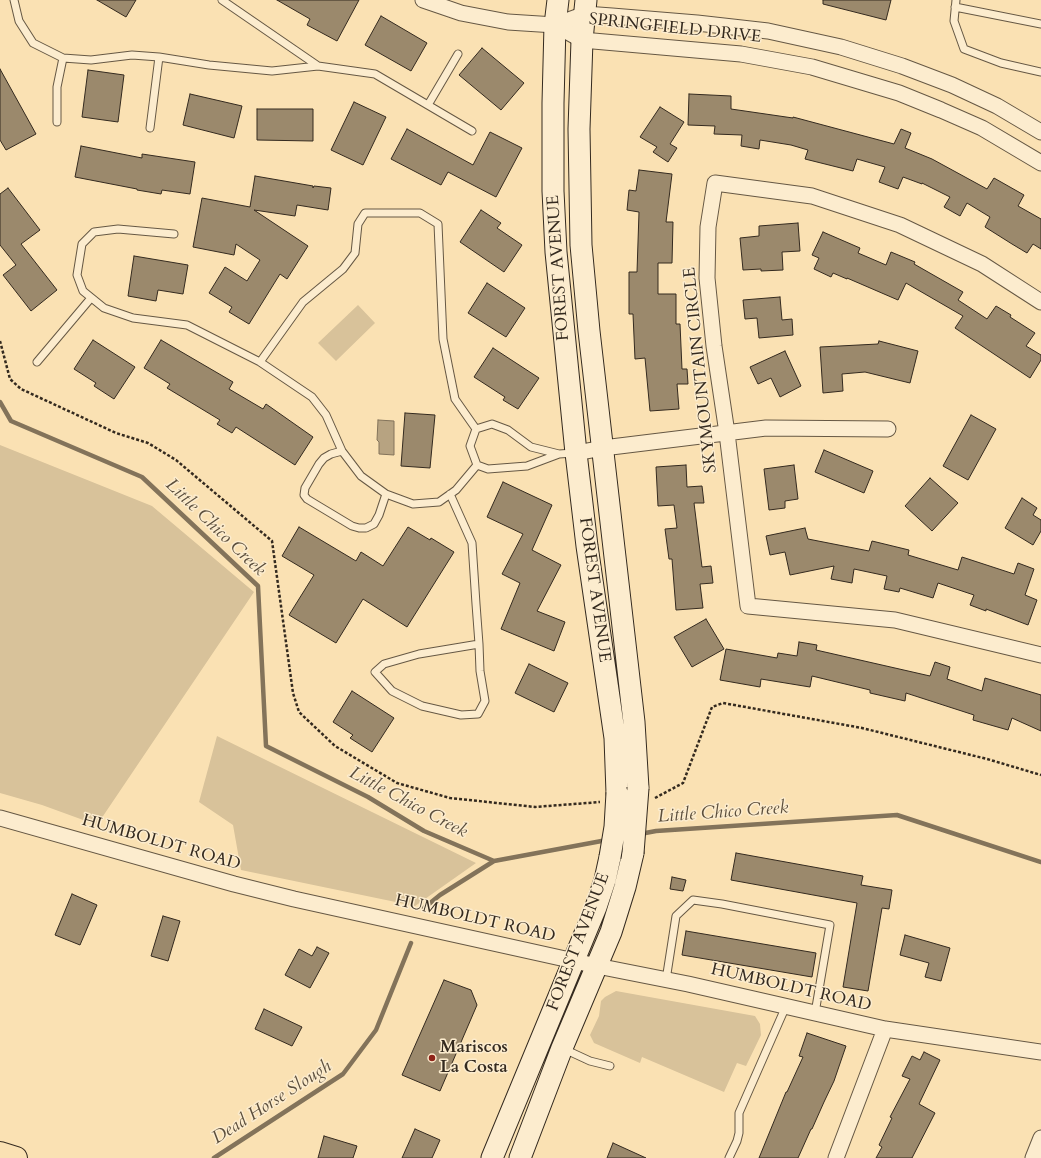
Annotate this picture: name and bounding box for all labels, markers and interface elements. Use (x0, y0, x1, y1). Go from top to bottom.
street label: SPRINGFIELD DRIVE (588, 10, 762, 48)
street label: FOREST AVENUE (544, 194, 574, 342)
street label: SKYMOUNTAIN CIRCLE (680, 266, 722, 474)
water label: Little Chico Creek (160, 475, 270, 581)
street label: FOREST AVENUE (574, 516, 614, 664)
water label: Little Chico Creek (345, 763, 471, 843)
water label: Little Chico Creek (657, 798, 789, 828)
street label: HUMBOLDT ROAD (79, 811, 243, 875)
street label: FOREST AVENUE (543, 870, 615, 1014)
street label: HUMBOLDT ROAD (393, 891, 557, 947)
street label: HUMBOLDT ROAD (709, 960, 873, 1016)
place label: Mariscos La Costa (440, 1038, 508, 1078)
marker: Mariscos La Costa (427, 1053, 437, 1063)
water label: Dead Horse Slough (208, 1056, 336, 1150)

